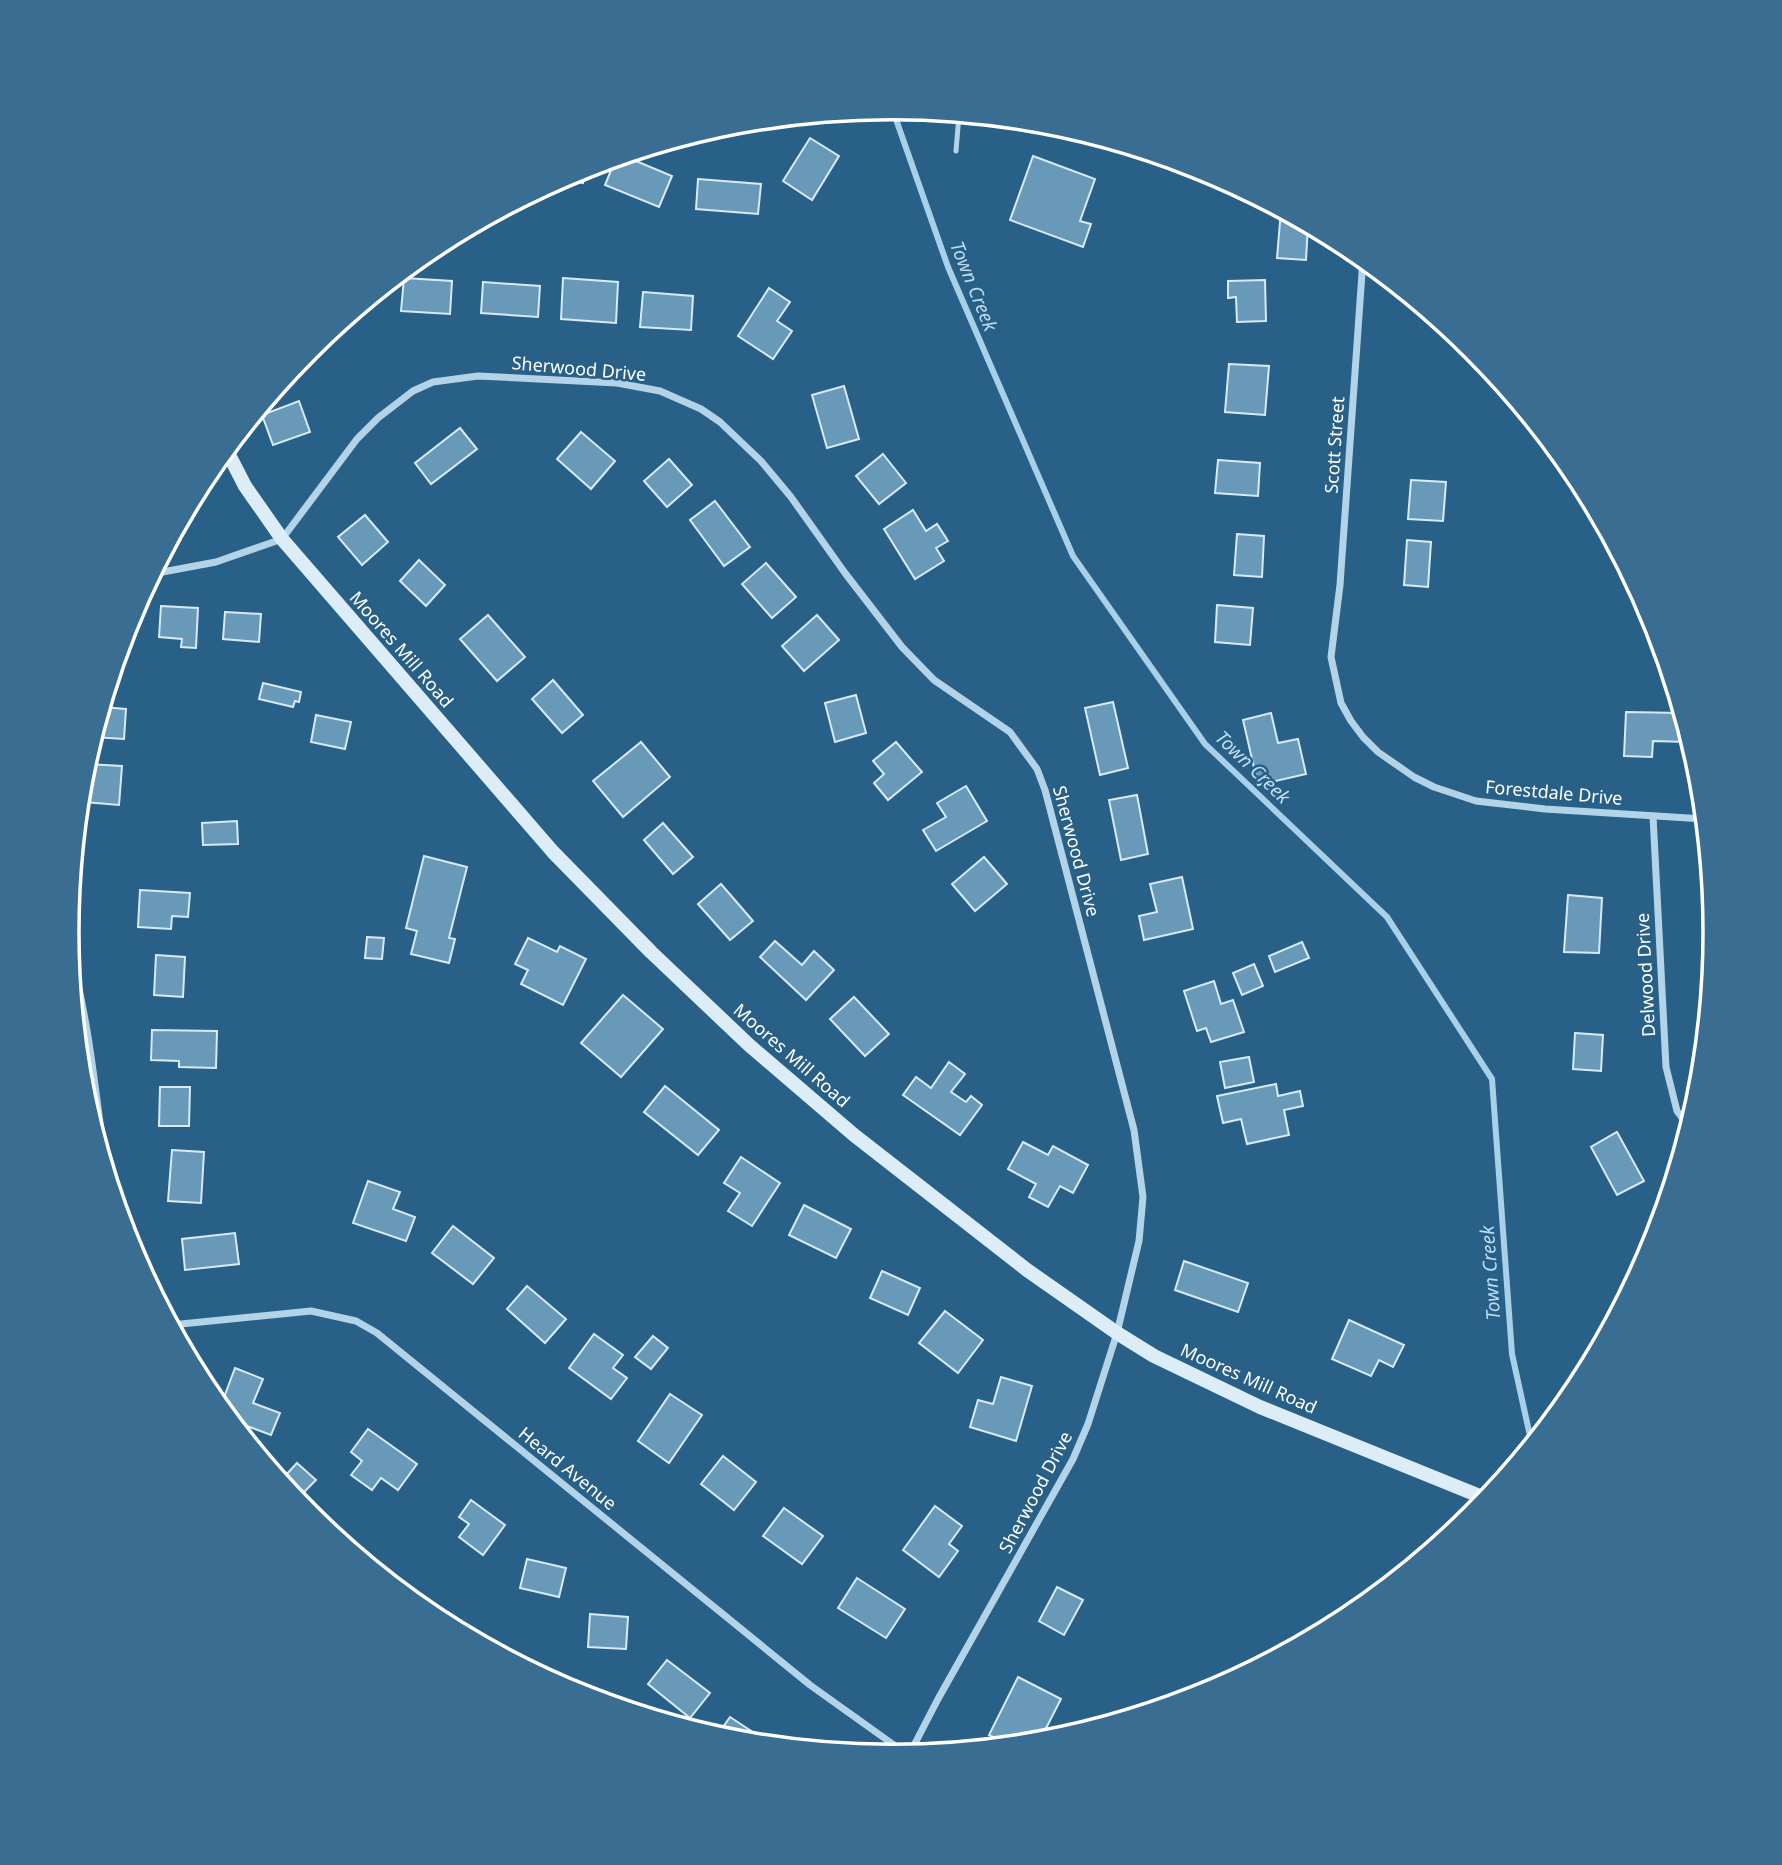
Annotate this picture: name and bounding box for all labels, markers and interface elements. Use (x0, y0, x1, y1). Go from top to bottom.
water label: Town Creek (944, 237, 1004, 335)
street label: Sherwood Drive (511, 350, 647, 386)
street label: Scott Street (1319, 395, 1349, 494)
street label: Moores Mill Road (345, 586, 459, 712)
water label: Town Creek (1210, 725, 1297, 810)
street label: Forestdale Drive (1484, 774, 1624, 810)
street label: Sherwood Drive (1048, 783, 1106, 919)
street label: Delwood Drive (1630, 912, 1660, 1038)
street label: Moores Mill Road (729, 998, 855, 1112)
water label: Town Creek (1474, 1224, 1506, 1321)
street label: Moores Mill Road (1177, 1337, 1321, 1419)
street label: Heard Avenue (514, 1421, 622, 1515)
street label: Sherwood Drive (993, 1427, 1077, 1557)

